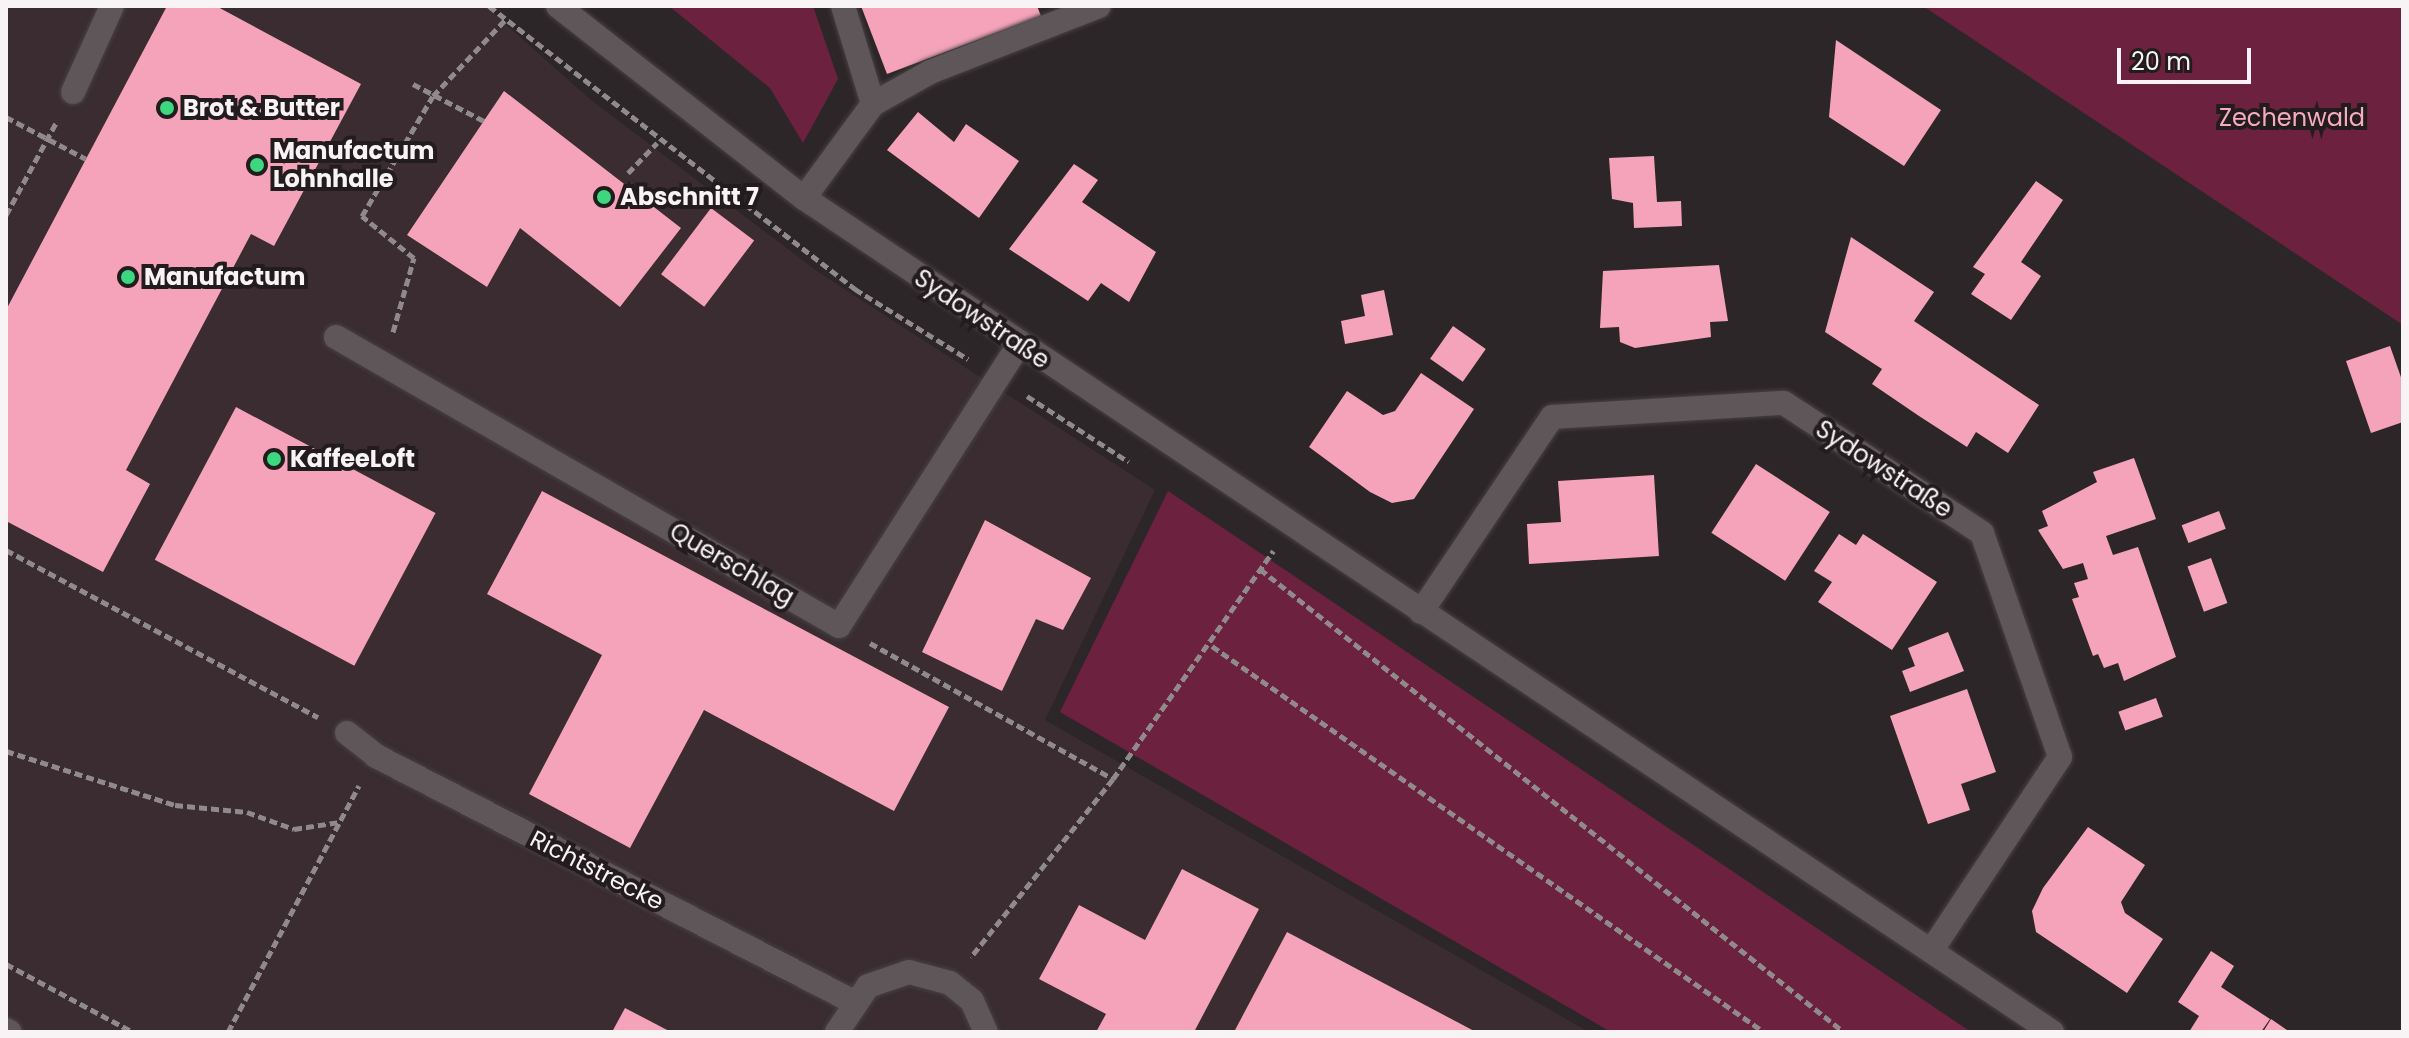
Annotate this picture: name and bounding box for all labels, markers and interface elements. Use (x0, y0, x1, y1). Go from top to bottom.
scale bar (2121, 32, 2255, 82)
text: 20 m (2131, 45, 2191, 78)
place label: Brot & Butter (183, 94, 340, 122)
marker: Brot & Butter (158, 99, 176, 117)
park label: Zechenwald (2219, 104, 2365, 132)
place label: Manufactum Lohnhalle (273, 137, 434, 193)
marker: Manufactum Lohnhalle (248, 156, 266, 174)
place label: Abschnitt 7 (620, 183, 759, 211)
marker: Abschnitt 7 (595, 188, 613, 206)
place label: Manufactum (144, 263, 305, 291)
street label: Sydowstraße (909, 263, 1055, 375)
marker: Manufactum (119, 268, 137, 286)
street label: Sydowstraße (1811, 414, 1957, 524)
place label: KaffeeLoft (290, 445, 415, 473)
marker: KaffeeLoft (265, 450, 283, 468)
street label: Querschlag (665, 517, 799, 611)
street label: Richtstrecke (525, 824, 669, 916)

